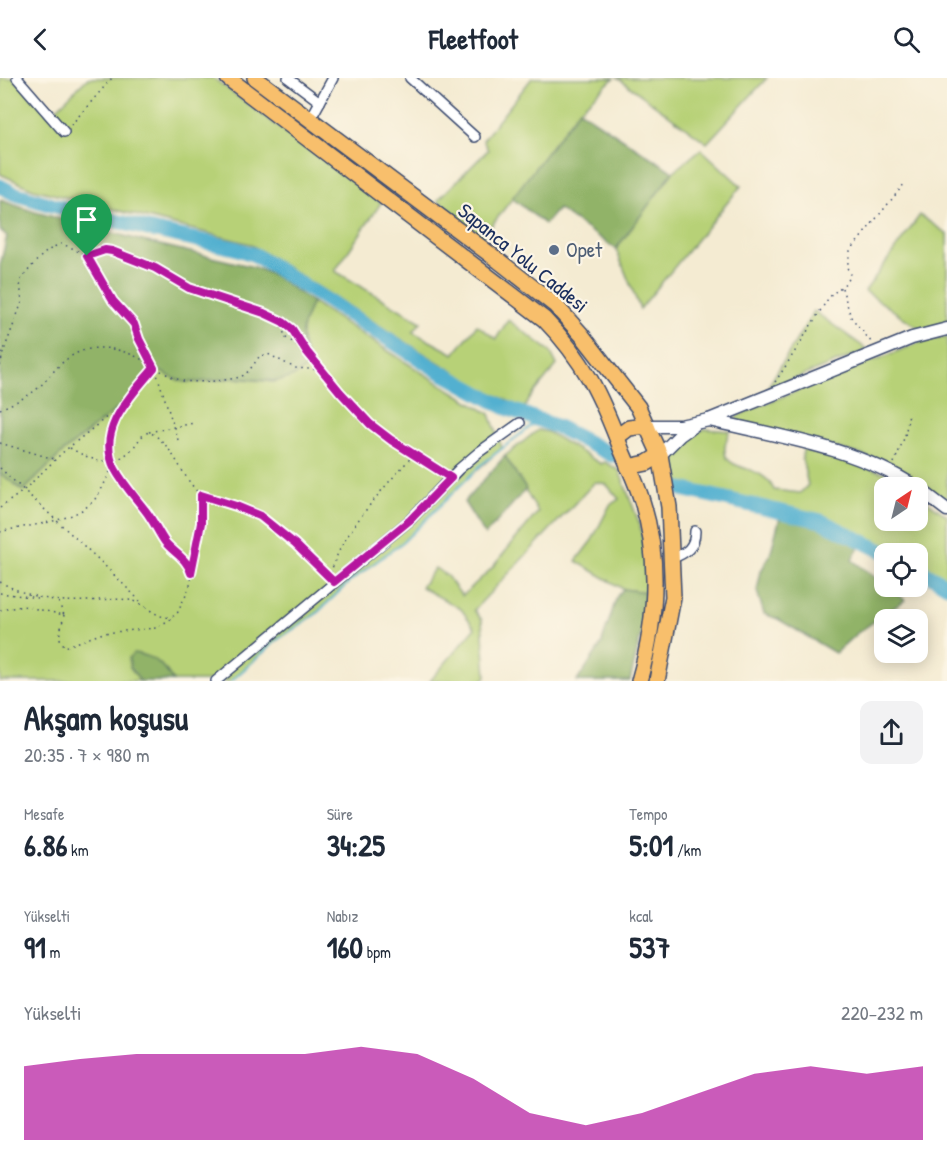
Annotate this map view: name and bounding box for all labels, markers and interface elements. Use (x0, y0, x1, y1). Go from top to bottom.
text: Fleetfoot (429, 21, 518, 57)
icon: back (24, 23, 57, 56)
icon: search (890, 23, 923, 56)
pin (61, 194, 112, 256)
street label: Sapanca Yolu Caddesi (452, 196, 594, 319)
icon: arrive (70, 203, 103, 236)
place label: Opet (566, 235, 603, 264)
marker: Opet (547, 243, 561, 257)
north arrow (874, 477, 928, 531)
map controls (874, 477, 928, 663)
button: locate (874, 543, 928, 597)
button: layers (874, 609, 928, 663)
text: Akşam koşusu (24, 696, 188, 740)
button: share (860, 701, 923, 764)
text: 20:35 · 7 × 980 m (24, 741, 150, 768)
text: Mesafe (24, 803, 64, 825)
text: Süre (327, 803, 353, 825)
text: Tempo (629, 803, 667, 825)
text: 6.86 (24, 825, 67, 865)
text: 34:25 (327, 825, 385, 865)
text: 5:01 (629, 825, 673, 865)
text: km (67, 839, 89, 861)
text: /km (673, 839, 701, 861)
text: Yükselti (24, 905, 70, 927)
text: Nabız (327, 905, 358, 927)
text: kcal (629, 905, 653, 927)
text: 91 (24, 927, 46, 967)
text: 160 (327, 927, 363, 967)
text: 537 (629, 927, 670, 967)
text: m (46, 941, 60, 963)
text: bpm (363, 941, 391, 963)
text: Yükselti (24, 999, 81, 1026)
text: 220–232 m (841, 999, 923, 1026)

